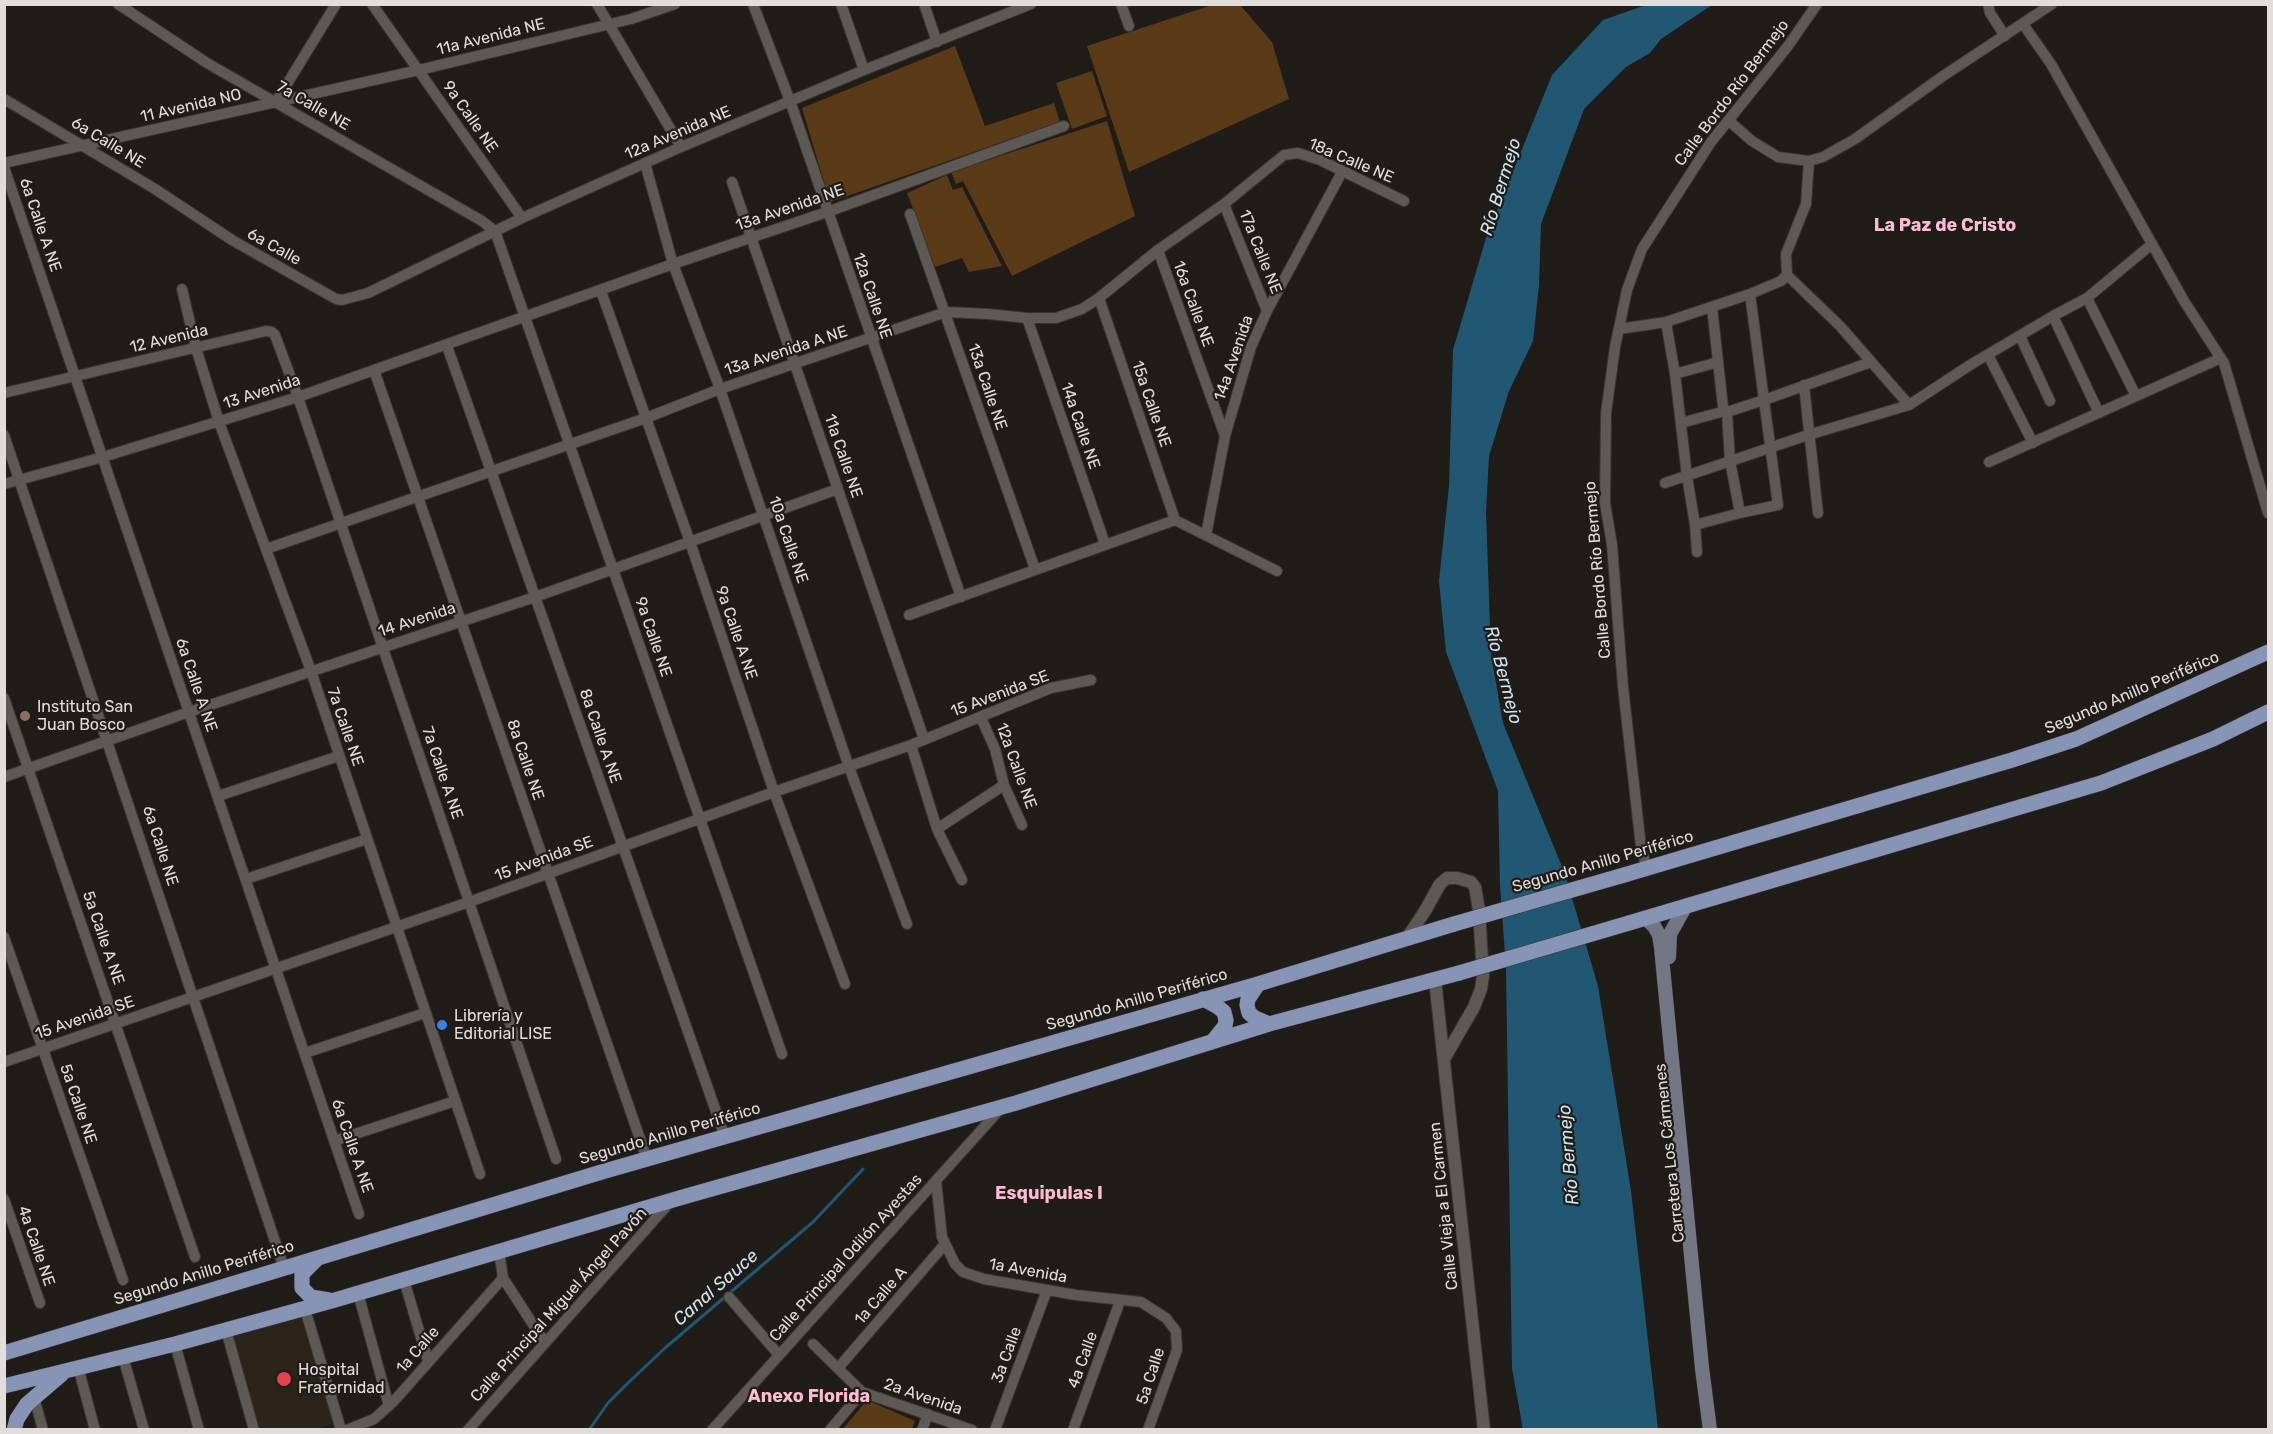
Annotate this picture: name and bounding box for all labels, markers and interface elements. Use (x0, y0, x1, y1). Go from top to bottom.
street label: 11a Avenida NE (435, 14, 547, 60)
street label: Calle Bordo Río Bermejo (1671, 16, 1793, 170)
street label: 7a Calle NE (273, 77, 353, 135)
street label: 9a Calle NE (438, 77, 502, 157)
street label: 11 Avenida NO (139, 85, 243, 127)
street label: 12a Avenida NE (622, 102, 734, 164)
street label: 6a Calle NE (67, 113, 149, 173)
street label: 18a Calle NE (1305, 134, 1397, 188)
water label: Río Bermejo (1476, 136, 1526, 238)
street label: 6a Calle A NE (15, 176, 65, 274)
street label: 13a Avenida NE (733, 180, 847, 236)
street label: 17a Calle NE (1234, 207, 1286, 297)
district label: La Paz de Cristo (1874, 215, 2016, 237)
street label: 6a Calle (244, 224, 304, 270)
street label: 12a Calle NE (848, 250, 896, 342)
street label: 16a Calle NE (1169, 258, 1217, 350)
street label: 14a Avenida (1210, 313, 1258, 403)
street label: 12 Avenida (128, 321, 210, 357)
street label: 13a Avenida A NE (722, 322, 850, 380)
street label: 13a Calle NE (963, 341, 1011, 433)
street label: 15a Calle NE (1127, 358, 1175, 450)
street label: 13 Avenida (221, 371, 303, 413)
street label: 14a Calle NE (1056, 380, 1104, 472)
street label: 11a Calle NE (820, 412, 866, 500)
street label: Calle Bordo Río Bermejo (1581, 480, 1615, 660)
street label: 10a Calle NE (764, 494, 812, 586)
street label: 9a Calle A NE (711, 584, 761, 682)
street label: 9a Calle NE (630, 595, 676, 679)
street label: 14 Avenida (376, 598, 458, 642)
water label: Río Bermejo (1480, 623, 1526, 727)
street label: 6a Calle A NE (171, 636, 221, 734)
street label: Segundo Anillo Periférico (2042, 648, 2222, 738)
street label: 15 Avenida SE (948, 666, 1052, 722)
street label: 7a Calle NE (323, 685, 367, 769)
street label: 8a Calle A NE (575, 686, 625, 786)
place label: Instituto San Juan Bosco (37, 697, 133, 735)
marker: Instituto San Juan Bosco (18, 709, 32, 723)
street label: 8a Calle NE (502, 717, 548, 803)
street label: 12a Calle NE (992, 720, 1040, 812)
street label: 7a Calle A NE (417, 724, 467, 822)
street label: 6a Calle NE (138, 803, 182, 889)
street label: Segundo Anillo Periférico (1510, 827, 1696, 897)
street label: 15 Avenida SE (492, 832, 596, 886)
street label: 5a Calle A NE (78, 889, 128, 987)
street label: Segundo Anillo Periférico (1044, 965, 1230, 1035)
street label: 15 Avenida SE (33, 992, 137, 1044)
place label: Librería y Editorial LISE (454, 1006, 552, 1044)
marker: Librería y Editorial LISE (435, 1018, 449, 1032)
street label: 5a Calle NE (55, 1062, 101, 1146)
street label: Carretera Los Cármenes (1651, 1062, 1689, 1244)
street label: 6a Calle A NE (327, 1097, 377, 1195)
street label: Segundo Anillo Periférico (577, 1099, 763, 1169)
water label: Río Bermejo (1554, 1104, 1584, 1206)
street label: Calle Vieja a El Carmen (1426, 1121, 1462, 1291)
street label: Calle Principal Odilón Ayestas (766, 1170, 926, 1346)
district label: Esquipulas I (995, 1183, 1103, 1205)
street label: 4a Calle NE (13, 1203, 59, 1289)
street label: Calle Principal Miguel Ángel Pavón (467, 1204, 651, 1406)
street label: Segundo Anillo Periférico (111, 1236, 297, 1310)
water label: Canal Sauce (669, 1245, 763, 1331)
street label: 1a Avenida (987, 1255, 1069, 1287)
street label: 1a Calle A (851, 1263, 911, 1329)
street label: 1a Calle (392, 1323, 444, 1377)
street label: 3a Calle (988, 1324, 1026, 1386)
street label: 4a Calle (1064, 1329, 1102, 1391)
street label: 5a Calle (1133, 1345, 1169, 1407)
place label: Hospital Fraternidad (298, 1360, 385, 1398)
marker: Hospital Fraternidad (275, 1370, 293, 1388)
street label: 2a Avenida (881, 1375, 965, 1419)
district label: Anexo Florida (748, 1386, 870, 1408)

